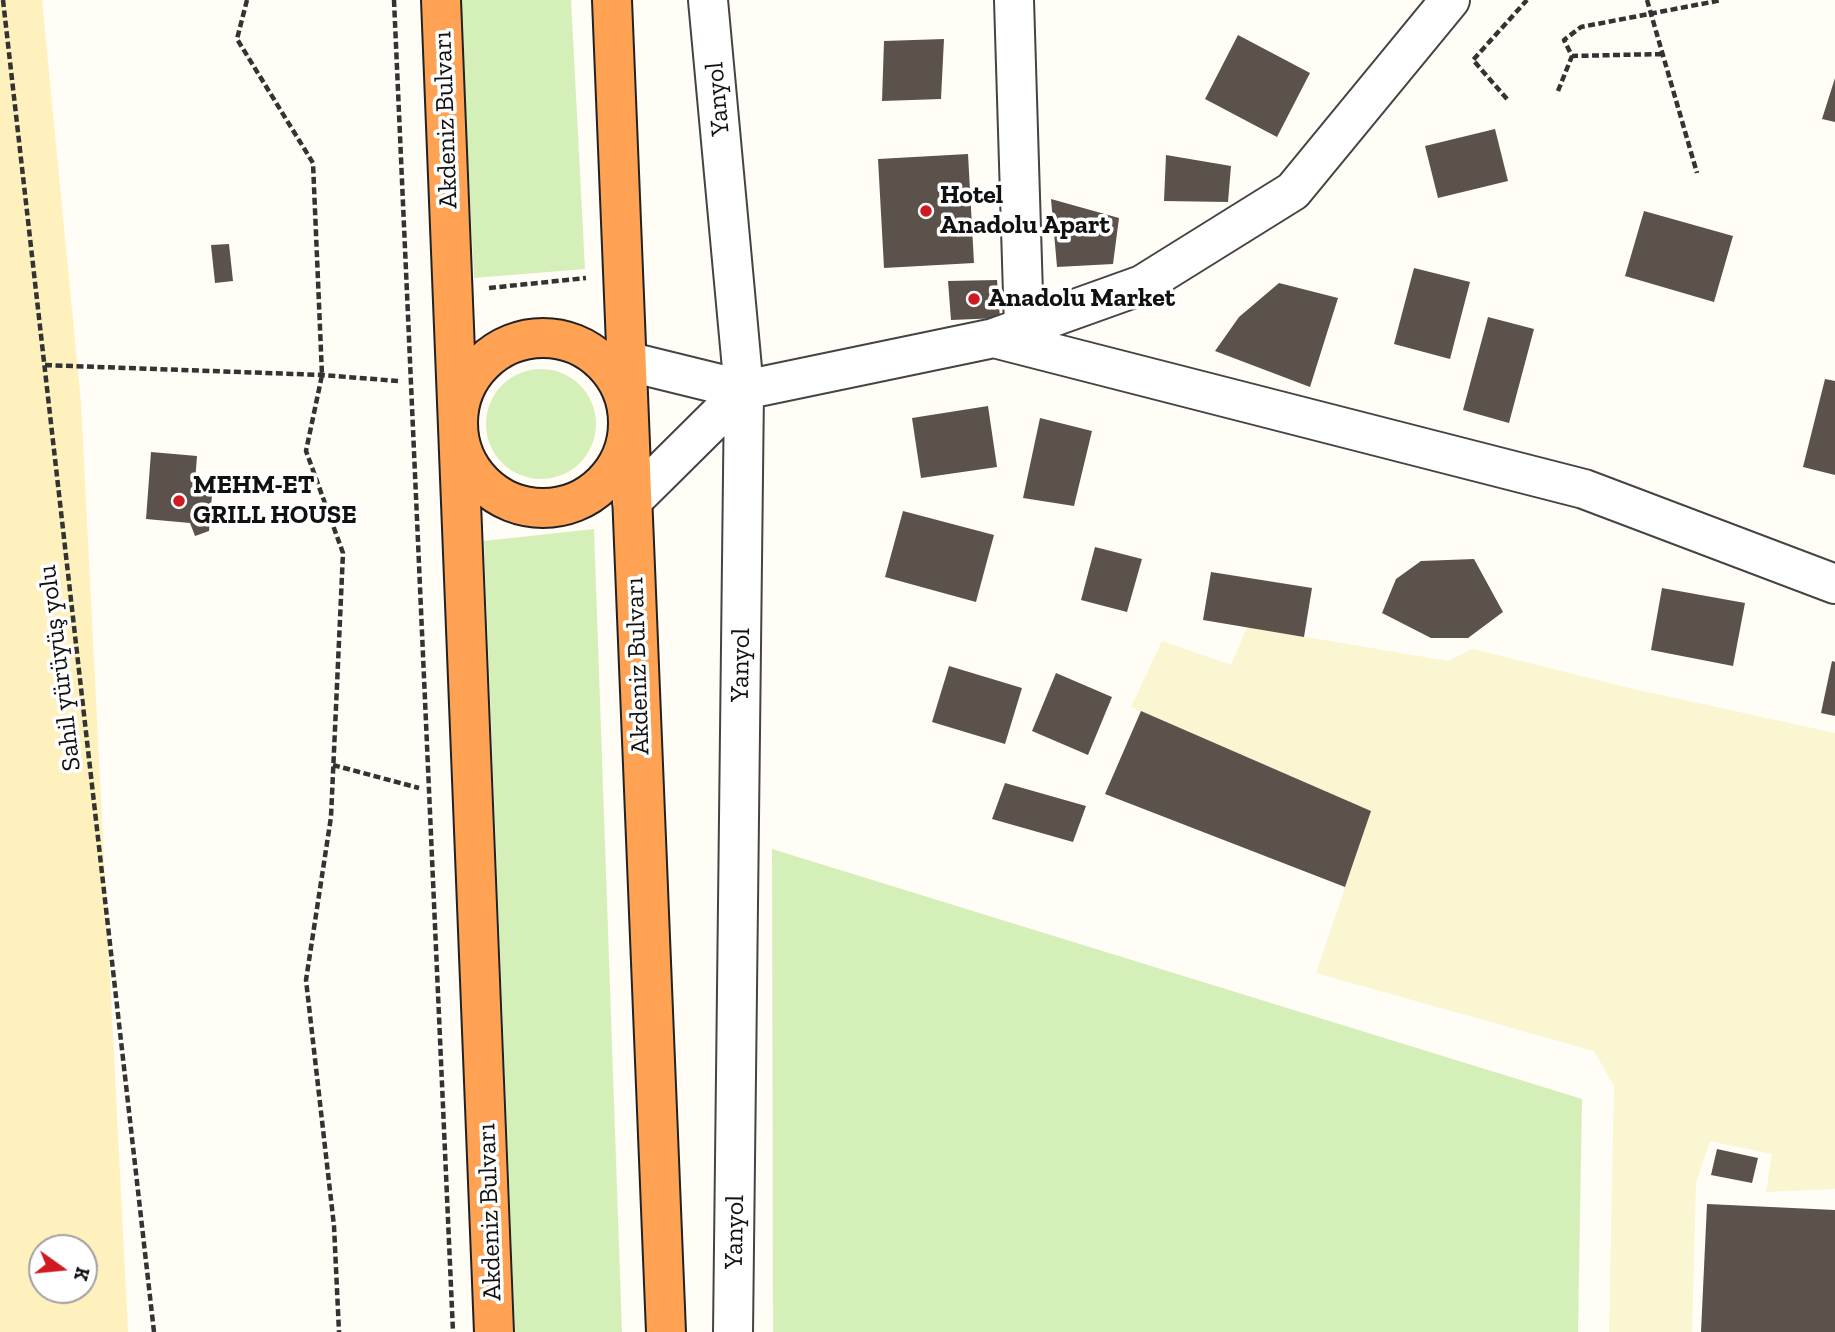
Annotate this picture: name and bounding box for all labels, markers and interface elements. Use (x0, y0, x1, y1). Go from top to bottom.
street label: Akdeniz Bulvarı (427, 31, 465, 209)
street label: Yanyol (699, 61, 737, 137)
place label: Hotel Anadolu Apart (940, 180, 1110, 242)
marker: Hotel Anadolu Apart (918, 203, 934, 219)
place label: Anadolu Market (988, 283, 1175, 315)
marker: Anadolu Market (966, 291, 982, 307)
place label: MEHM-ET GRILL HOUSE (193, 470, 357, 532)
marker: MEHM-ET GRILL HOUSE (171, 493, 187, 509)
street label: Sahil yürüyüş yolu (32, 563, 88, 773)
street label: Akdeniz Bulvarı (619, 577, 657, 755)
street label: Yanyol (725, 628, 757, 702)
street label: Akdeniz Bulvarı (471, 1123, 509, 1301)
street label: Yanyol (719, 1195, 751, 1269)
north arrow (28, 1234, 98, 1304)
text: K (69, 1265, 95, 1283)

